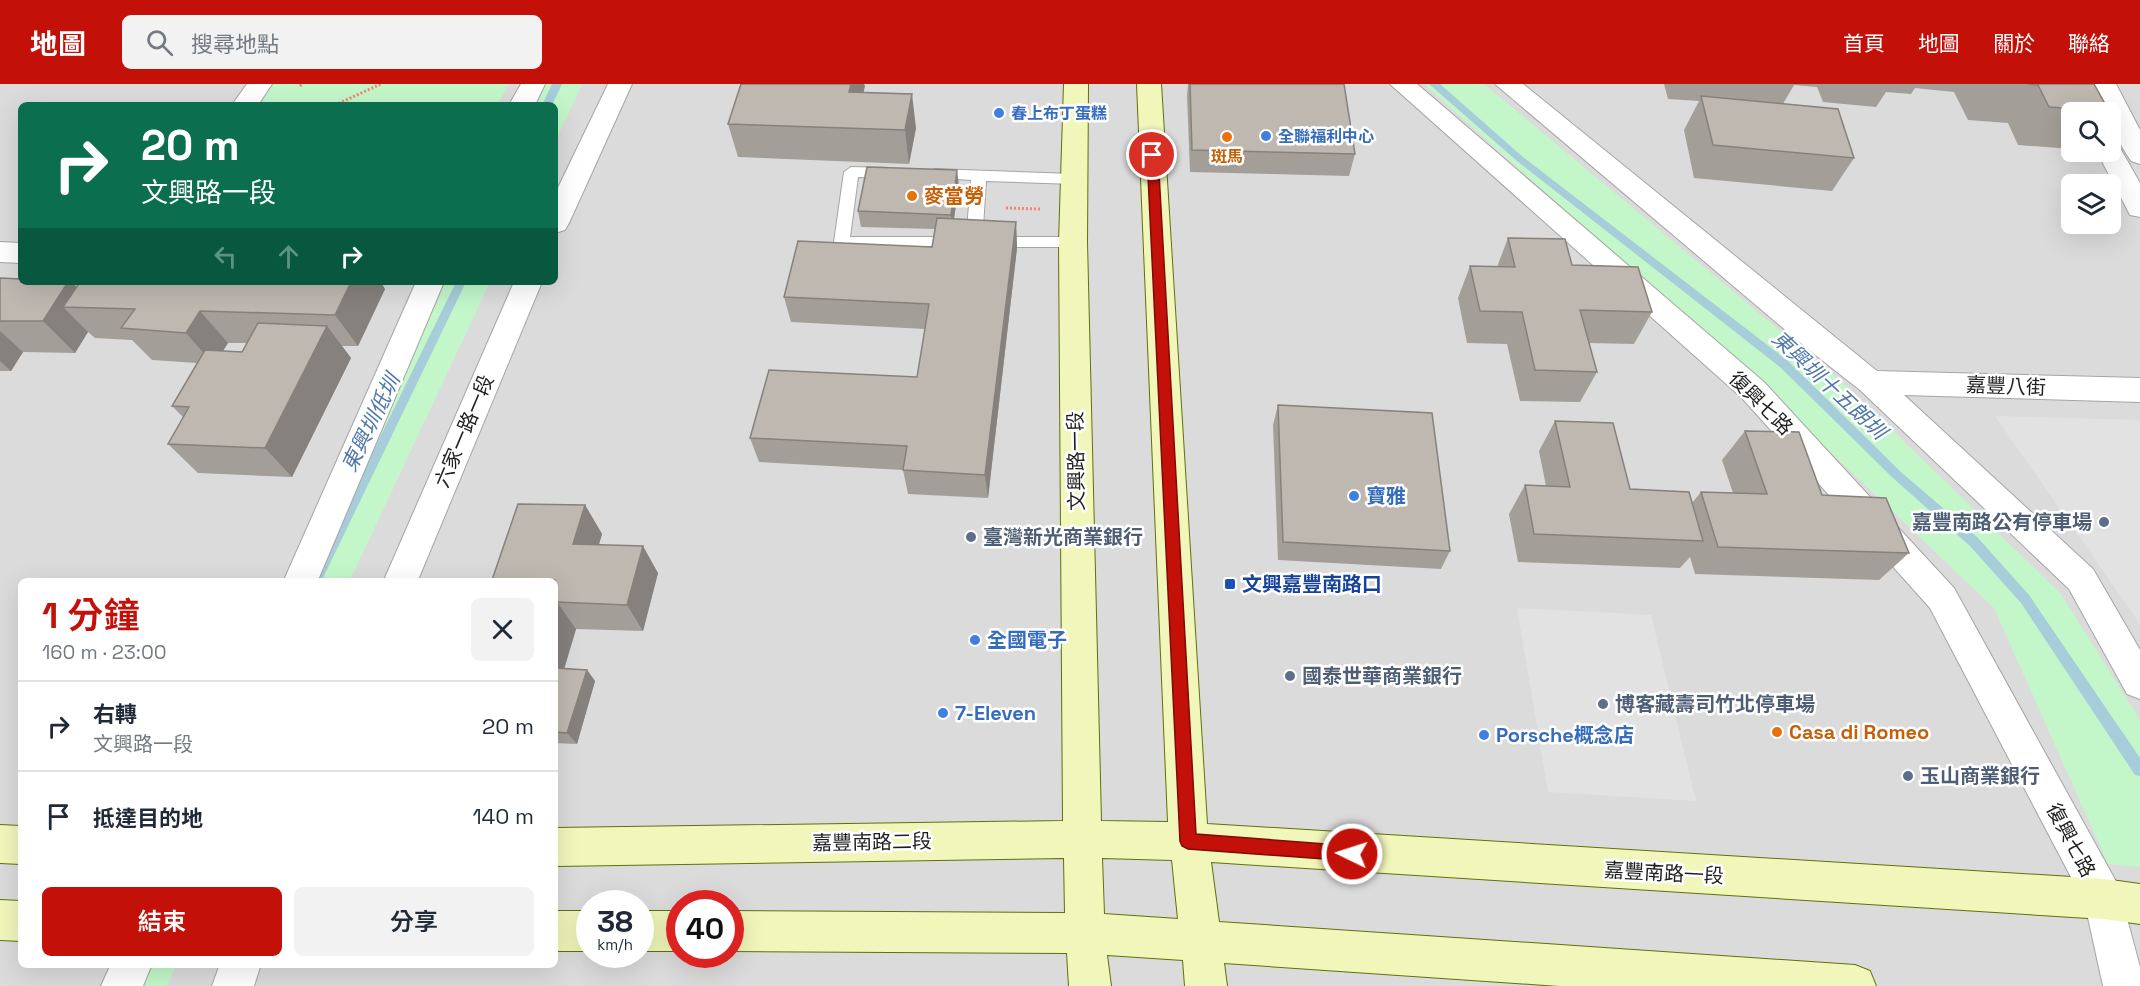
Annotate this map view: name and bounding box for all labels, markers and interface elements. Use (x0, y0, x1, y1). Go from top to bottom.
search box (122, 15, 542, 69)
text: 地圖 (30, 26, 86, 62)
icon: search (143, 26, 176, 59)
text: 搜尋地點 (191, 30, 279, 58)
text: 首頁 (1843, 30, 1885, 57)
text: 地圖 (1918, 30, 1960, 57)
text: 關於 (1993, 30, 2035, 57)
text: 聯絡 (2068, 30, 2110, 57)
map controls (2061, 102, 2121, 234)
button: search (2061, 102, 2121, 162)
place label: 春上布丁蛋糕 (1011, 103, 1107, 124)
marker: 春上布丁蛋糕 (992, 106, 1006, 120)
text: 20 m (141, 119, 240, 172)
icon: right (42, 126, 120, 204)
place label: 全聯福利中心 (1278, 126, 1374, 147)
pin (1126, 129, 1177, 180)
marker: 全聯福利中心 (1259, 129, 1273, 143)
marker: 斑馬 (1220, 130, 1234, 144)
icon: arrive (1135, 138, 1168, 171)
place label: 斑馬 (1211, 146, 1243, 167)
button: layers (2061, 174, 2121, 234)
text: 文興路一段 (141, 175, 276, 210)
place label: 麥當勞 (924, 183, 984, 209)
marker: 麥當勞 (905, 189, 919, 203)
icon: left (209, 240, 242, 273)
icon: ahead (272, 240, 305, 273)
icon: right (335, 240, 368, 273)
water label: 東興圳十五朗圳 (1766, 325, 1894, 447)
street label: 復興七路 (1724, 366, 1798, 440)
water label: 東興圳低圳 (335, 367, 407, 476)
street label: 六家一路一段 (429, 371, 499, 491)
street label: 嘉豐八街 (1966, 372, 2046, 400)
street label: 文興路一段 (1062, 411, 1090, 511)
place label: 寶雅 (1366, 483, 1406, 509)
marker: 寶雅 (1347, 489, 1361, 503)
place label: 嘉豐南路公有停車場 (1912, 509, 2092, 535)
marker: 嘉豐南路公有停車場 (2097, 515, 2111, 529)
place label: 臺灣新光商業銀行 (983, 524, 1143, 550)
marker: 臺灣新光商業銀行 (964, 530, 978, 544)
place label: 文興嘉豐南路口 (1242, 571, 1382, 597)
marker: 文興嘉豐南路口 (1223, 577, 1237, 591)
text: 1 分鐘 (42, 593, 139, 639)
button: close (471, 598, 534, 661)
place label: 全國電子 (987, 627, 1067, 653)
marker: 全國電子 (968, 633, 982, 647)
text: 160 m · 23:00 (42, 639, 167, 665)
place label: 國泰世華商業銀行 (1302, 663, 1462, 689)
marker: 國泰世華商業銀行 (1283, 669, 1297, 683)
place label: 博客藏壽司竹北停車場 (1615, 691, 1815, 717)
marker: 博客藏壽司竹北停車場 (1596, 697, 1610, 711)
text: 右轉 (93, 700, 137, 728)
place label: 7-Eleven (955, 700, 1036, 726)
marker: 7-Eleven (936, 706, 950, 720)
icon: right (42, 710, 75, 743)
text: 20 m (482, 712, 534, 740)
place label: Casa di Romeo (1789, 719, 1929, 745)
place label: Porsche概念店 (1496, 722, 1634, 748)
marker: Casa di Romeo (1770, 725, 1784, 739)
marker: Porsche概念店 (1477, 728, 1491, 742)
text: 文興路一段 (93, 731, 193, 757)
place label: 玉山商業銀行 (1920, 763, 2040, 789)
marker: 玉山商業銀行 (1901, 769, 1915, 783)
street label: 復興七路 (2041, 799, 2101, 881)
icon: arrive (42, 800, 75, 833)
text: 140 m (472, 802, 534, 830)
text: 抵達目的地 (93, 804, 203, 832)
position arrow (1320, 822, 1384, 886)
street label: 嘉豐南路二段 (812, 828, 932, 856)
street label: 嘉豐南路一段 (1603, 857, 1725, 889)
button: 結束 (42, 887, 282, 956)
button: 分享 (294, 887, 534, 956)
speed limit sign: 40 (666, 890, 744, 968)
text: 38 (597, 902, 633, 941)
text: km/h (597, 935, 633, 954)

